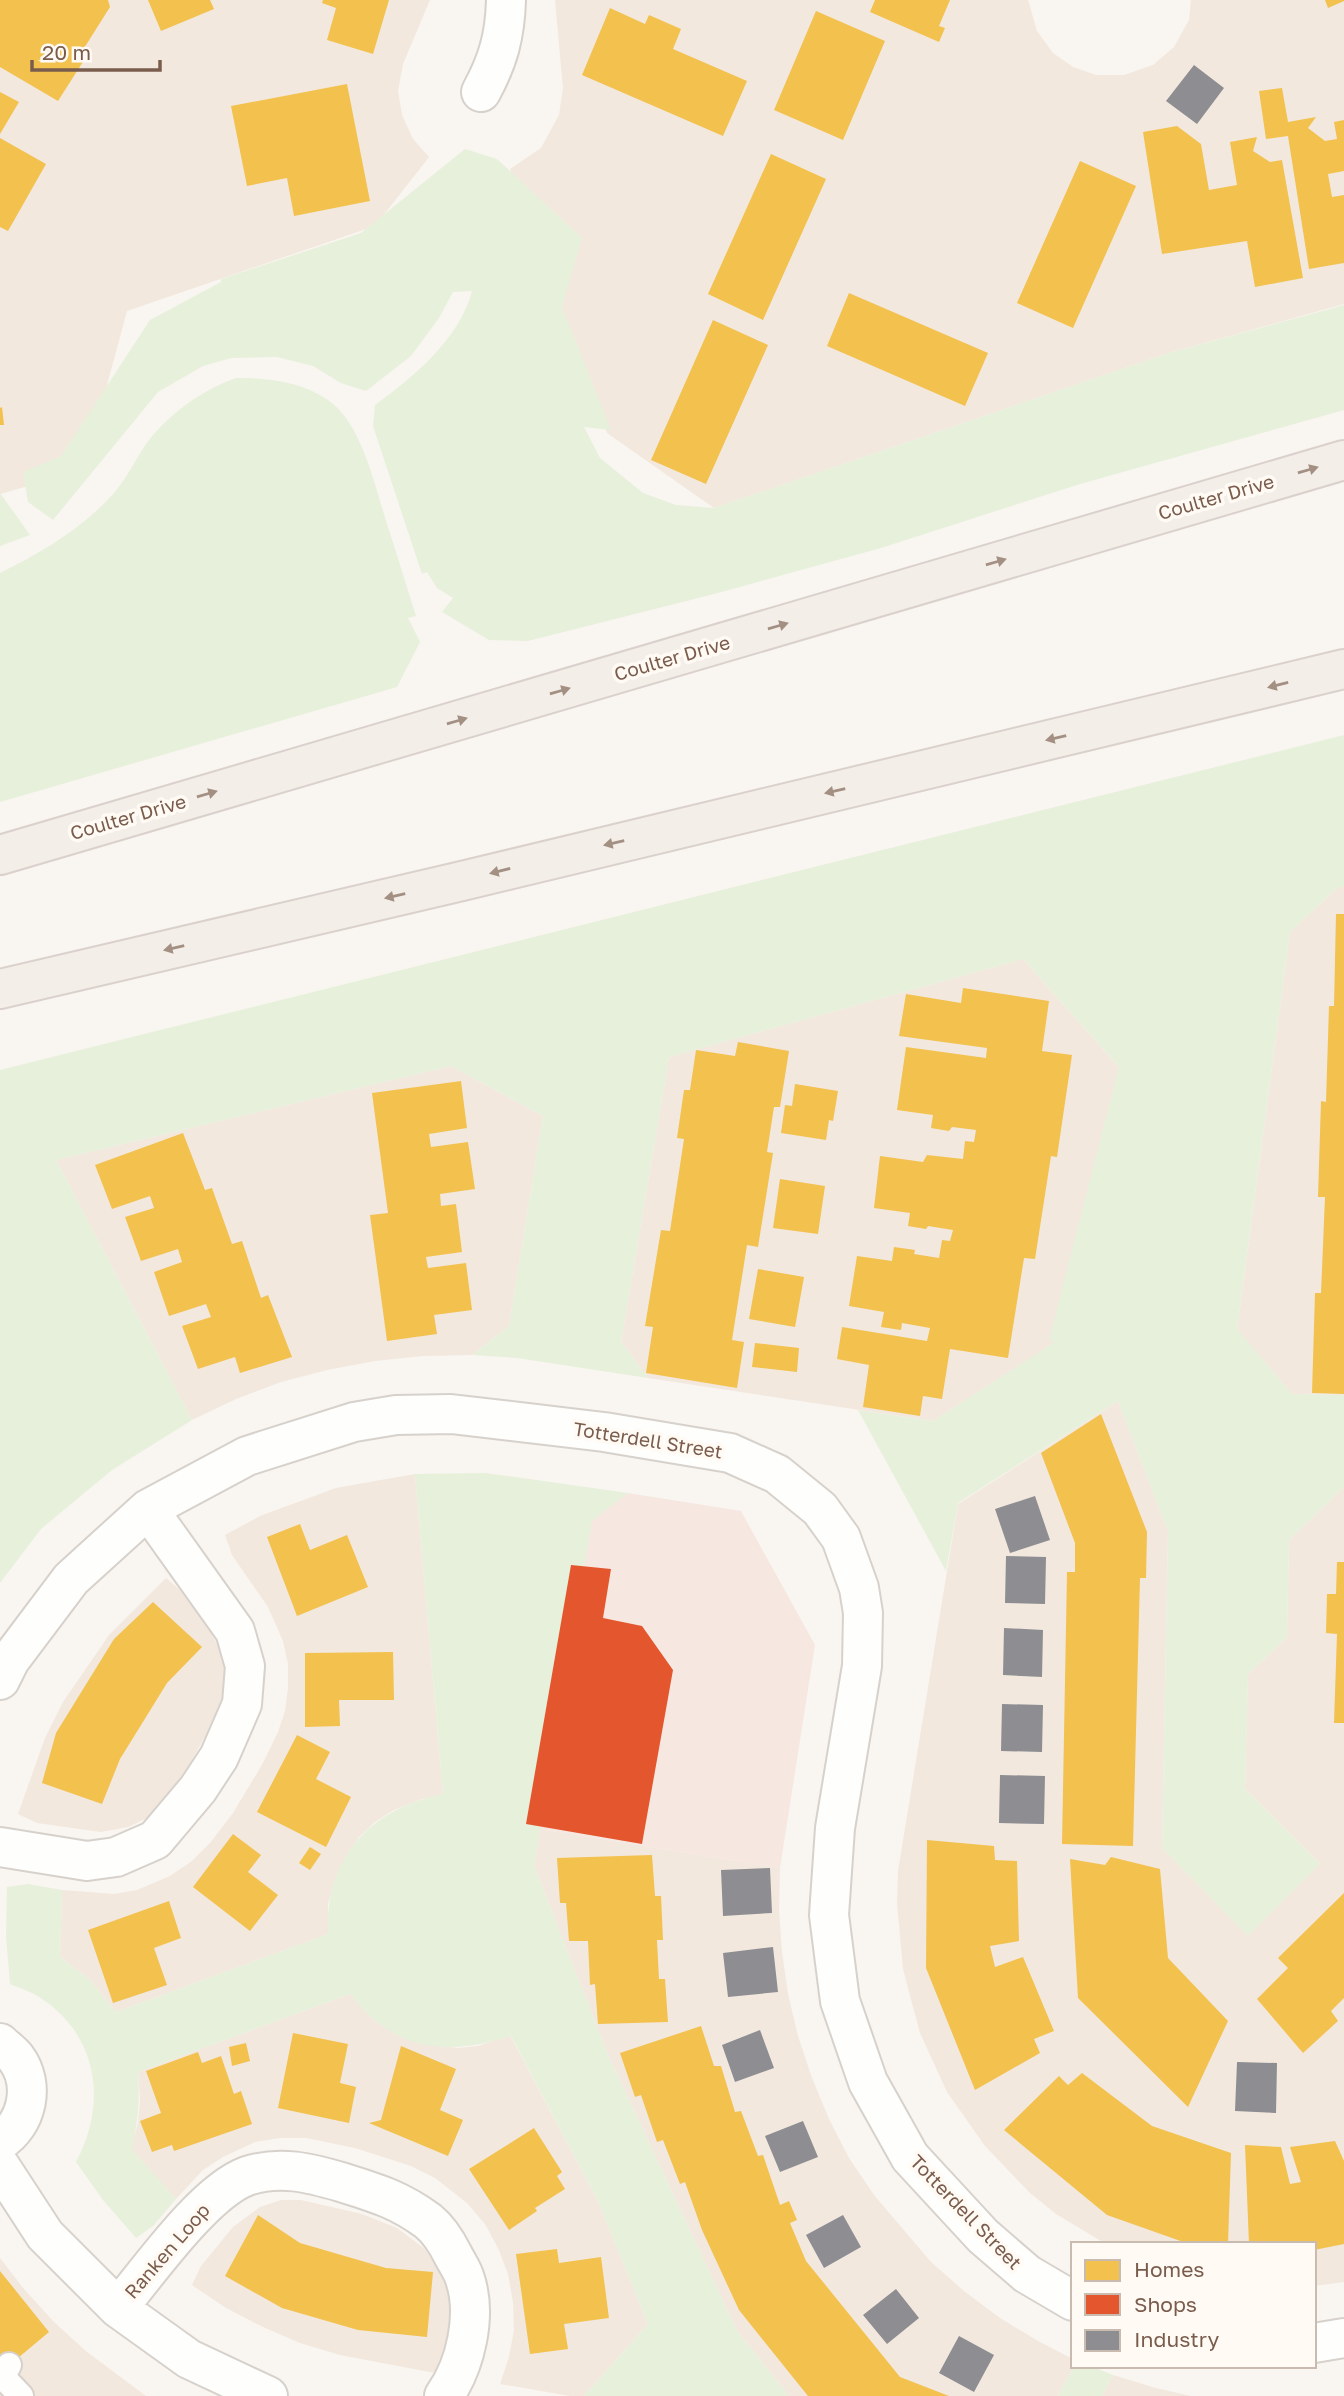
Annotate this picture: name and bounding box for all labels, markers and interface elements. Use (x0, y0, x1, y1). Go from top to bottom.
scale bar (32, 28, 159, 72)
text: 20 m (42, 39, 91, 65)
one-way arrow (1298, 465, 1319, 475)
street label: Coulter Drive (1155, 469, 1276, 524)
one-way arrow (986, 557, 1007, 567)
one-way arrow (768, 621, 789, 631)
street label: Coulter Drive (611, 630, 732, 685)
one-way arrow (1267, 680, 1289, 691)
one-way arrow (549, 685, 570, 695)
one-way arrow (447, 715, 468, 725)
one-way arrow (1045, 733, 1067, 744)
one-way arrow (824, 786, 846, 797)
street label: Coulter Drive (67, 789, 188, 844)
one-way arrow (196, 789, 217, 799)
one-way arrow (603, 838, 625, 849)
one-way arrow (489, 866, 511, 877)
one-way arrow (384, 891, 406, 902)
one-way arrow (163, 943, 185, 954)
street label: Totterdell Street (572, 1416, 724, 1463)
street label: Totterdell Street (906, 2150, 1027, 2274)
street label: Ranken Loop (119, 2199, 214, 2303)
legend (1071, 2242, 1316, 2368)
text: Homes (1134, 2256, 1204, 2282)
text: Shops (1134, 2291, 1197, 2317)
text: Industry (1134, 2326, 1219, 2352)

